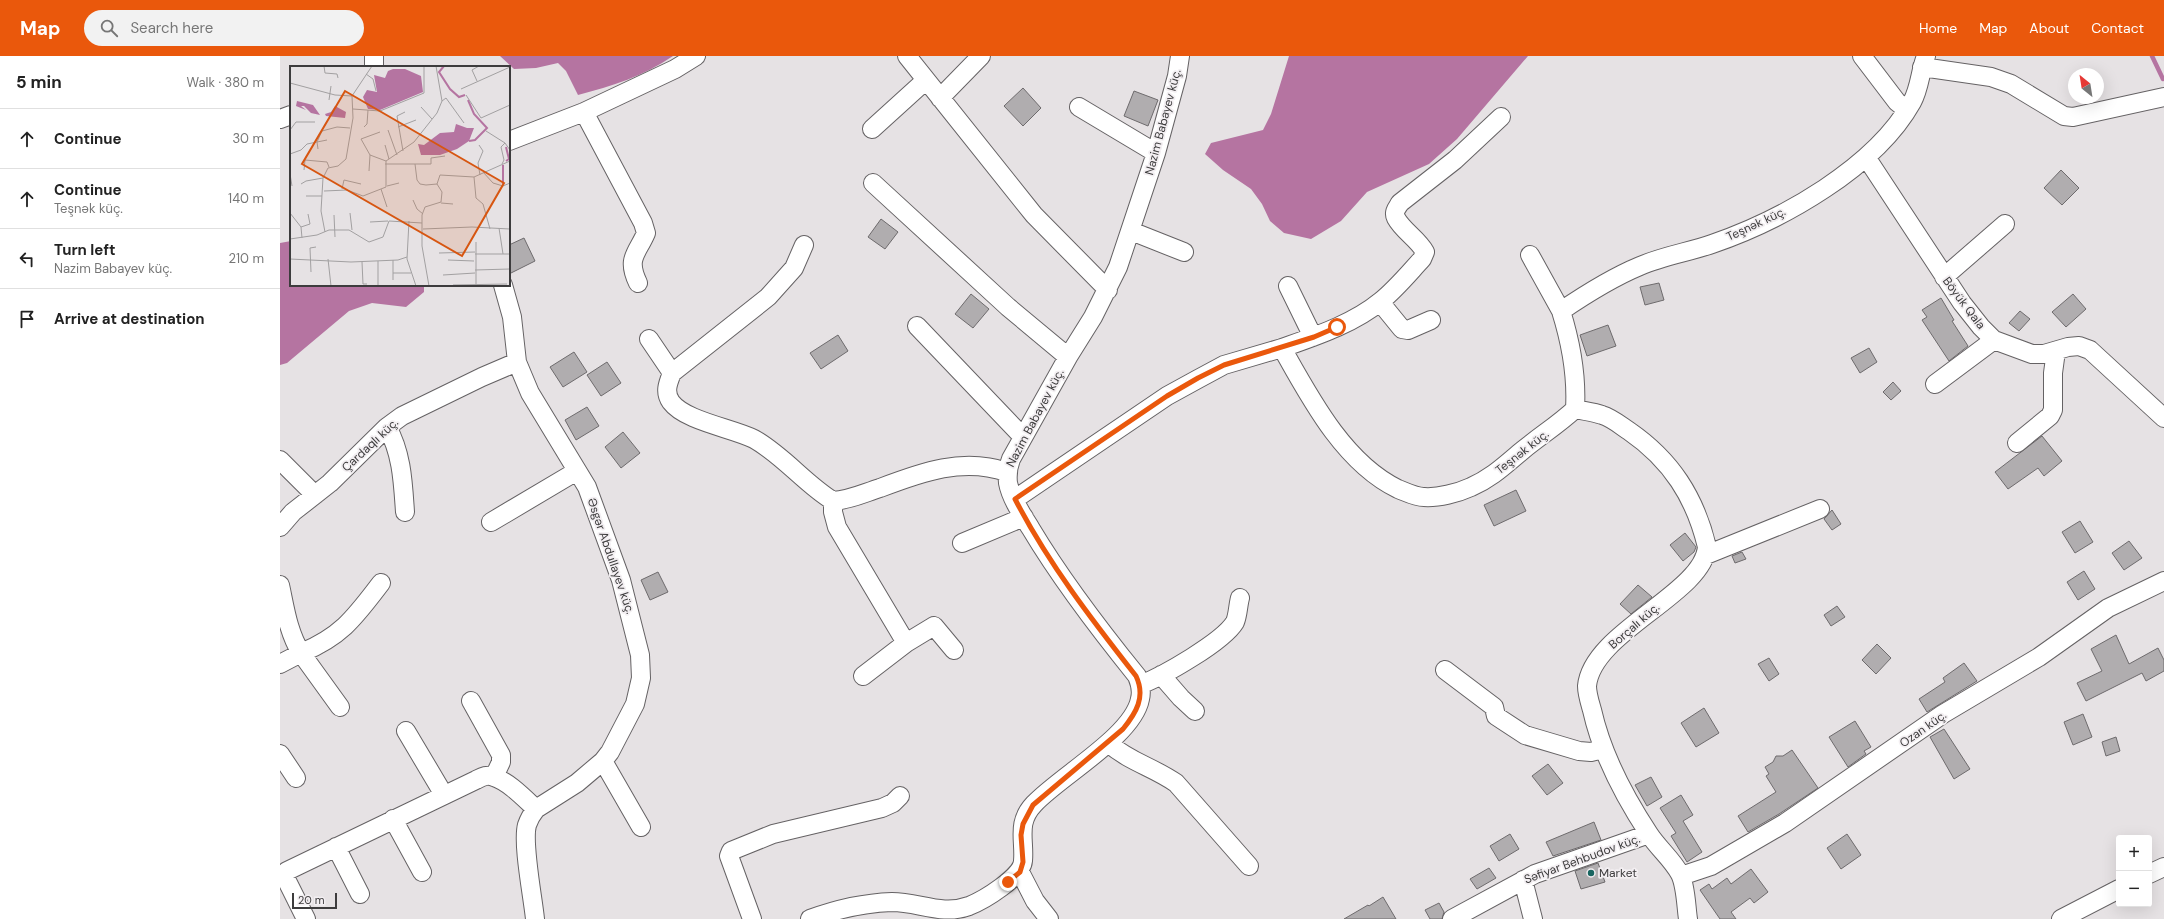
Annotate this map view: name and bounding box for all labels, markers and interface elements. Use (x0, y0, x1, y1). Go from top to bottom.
search box (84, 10, 364, 46)
text: Map (20, 16, 60, 41)
icon: search (98, 17, 120, 39)
text: Search here (130, 18, 213, 38)
text: Home (1919, 19, 1957, 37)
text: Map (1979, 19, 2007, 37)
text: About (2029, 19, 2069, 37)
text: Contact (2091, 19, 2144, 37)
inset map (290, 66, 510, 286)
street label: Nazim Babayev küç. (1141, 67, 1185, 177)
north arrow (2068, 68, 2104, 104)
text: 5 min (16, 71, 62, 93)
text: Walk · 380 m (187, 74, 264, 91)
icon: ahead (16, 128, 38, 150)
text: Continue (54, 129, 122, 149)
text: 30 m (232, 130, 264, 147)
text: Continue (54, 180, 122, 200)
icon: ahead (16, 188, 38, 210)
text: 140 m (228, 190, 264, 207)
text: Teşnək küç. (54, 200, 123, 217)
street label: Teşnək küç. (1724, 203, 1788, 245)
text: Turn left (54, 240, 115, 260)
icon: left (16, 248, 38, 270)
text: 210 m (229, 250, 264, 267)
text: Nazim Babayev küç. (54, 260, 172, 277)
street label: Böyük Qala (1939, 274, 1989, 332)
icon: arrive (16, 308, 38, 330)
text: Arrive at destination (54, 309, 205, 329)
route start (1328, 318, 1346, 336)
street label: Nazim Babayev küç. (1002, 366, 1068, 470)
street label: Çardaqlı küç. (338, 415, 402, 475)
street label: Teşnək küç. (1492, 426, 1552, 478)
street label: Əsgər Abdullayev küç. (584, 496, 638, 616)
street label: Borçalı küç. (1605, 599, 1663, 653)
street label: Ozan küç. (1896, 707, 1950, 751)
street label: Səfiyar Behbudov küç. (1522, 831, 1642, 887)
map controls (2116, 835, 2152, 907)
button: + (2116, 835, 2152, 871)
place label: Market (1599, 865, 1637, 881)
marker: Market (1586, 868, 1596, 878)
button: − (2116, 871, 2152, 907)
route end (999, 873, 1017, 891)
scale bar (292, 891, 337, 910)
text: 20 m (298, 893, 324, 907)

